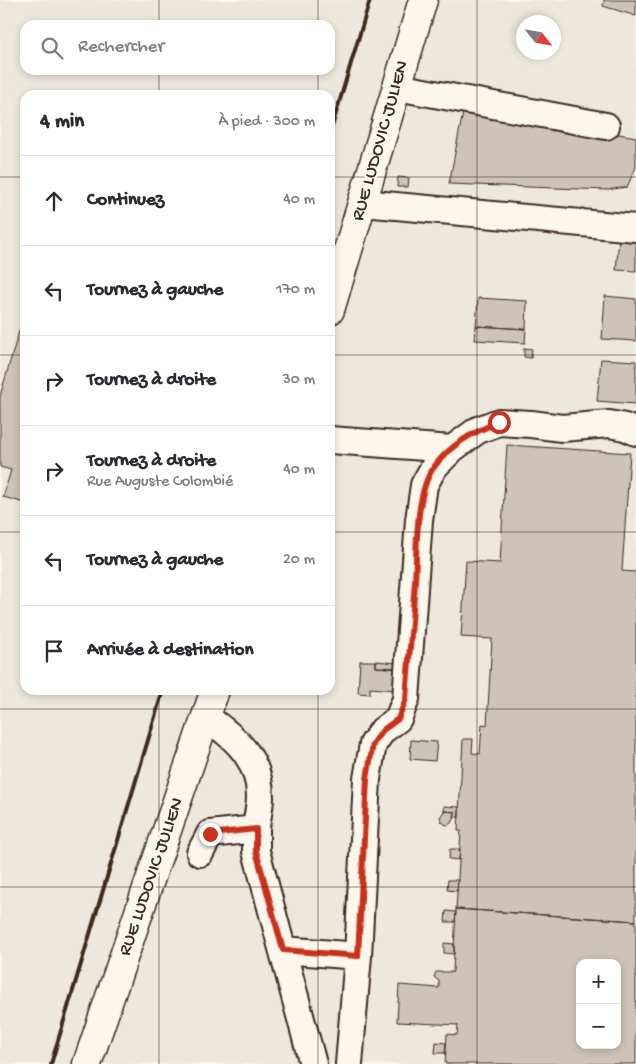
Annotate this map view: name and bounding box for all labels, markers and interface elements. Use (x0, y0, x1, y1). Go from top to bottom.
north arrow (516, 15, 561, 60)
search box (20, 20, 335, 75)
icon: search (38, 34, 66, 62)
text: Rechercher (78, 36, 164, 59)
street label: RUE LUDOVIC JULIEN (347, 58, 415, 224)
text: 4 min (40, 110, 84, 135)
text: À pied · 300 m (219, 113, 315, 132)
icon: ahead (40, 187, 68, 215)
text: Continuez (87, 189, 164, 212)
text: 40 m (283, 191, 315, 210)
icon: left (40, 277, 68, 305)
text: Tournez à gauche (87, 279, 223, 302)
text: 170 m (276, 281, 315, 300)
icon: right (40, 367, 68, 395)
text: Tournez à droite (87, 369, 216, 392)
text: 30 m (282, 371, 315, 390)
route start (488, 411, 511, 434)
text: Tournez à droite (87, 450, 216, 473)
icon: right (40, 457, 68, 485)
text: 40 m (283, 461, 315, 480)
text: Rue Auguste Colombié (87, 473, 233, 492)
icon: left (40, 547, 68, 575)
text: Tournez à gauche (87, 549, 223, 572)
text: 20 m (283, 551, 315, 570)
icon: arrive (40, 637, 68, 665)
text: Arrivée à destination (87, 639, 253, 662)
street label: RUE LUDOVIC JULIEN (114, 795, 190, 959)
route end (199, 823, 222, 846)
map controls (576, 959, 621, 1049)
button: + (576, 959, 621, 1004)
button: − (576, 1004, 621, 1049)

